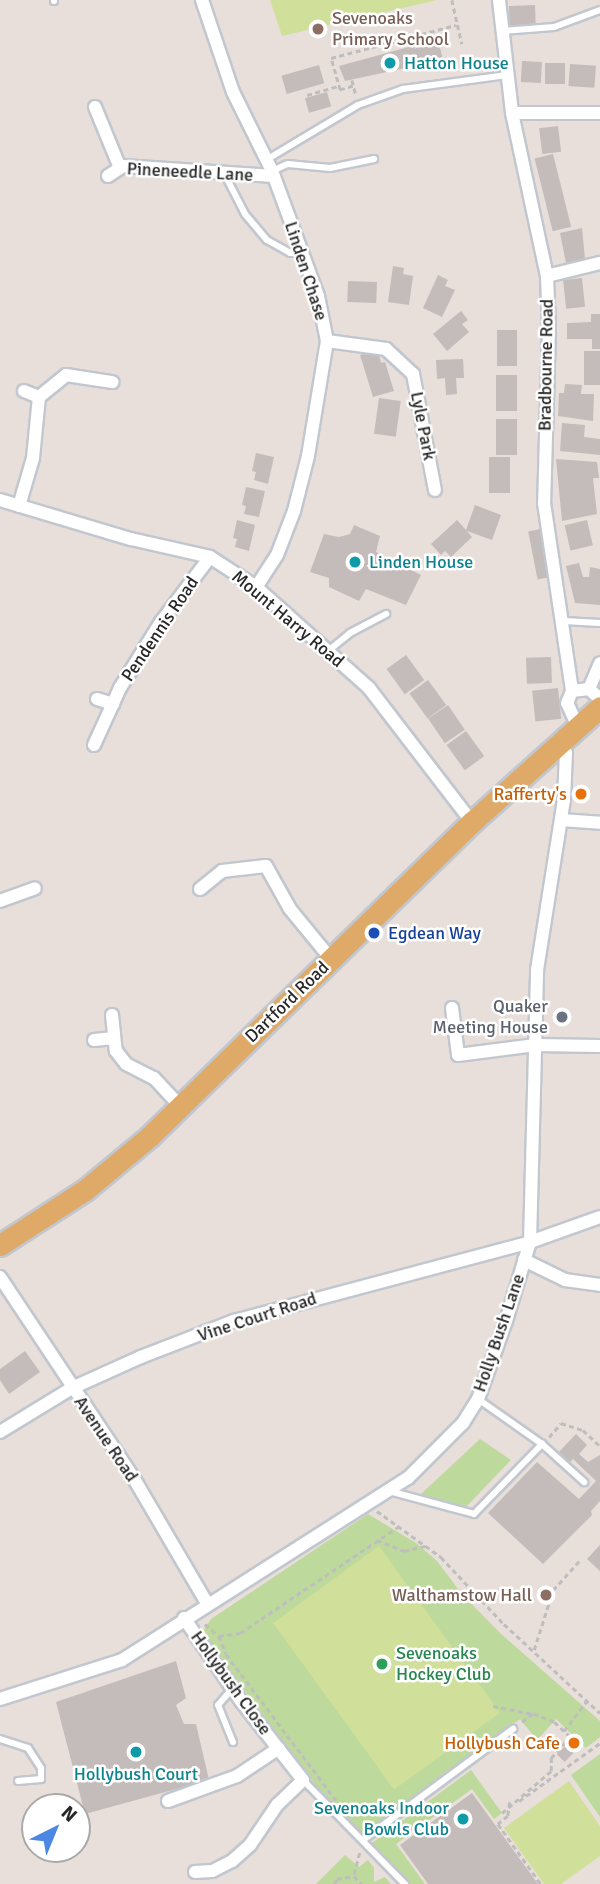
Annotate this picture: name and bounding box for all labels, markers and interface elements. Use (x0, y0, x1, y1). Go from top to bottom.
place label: Sevenoaks Primary School (332, 8, 449, 50)
marker: Sevenoaks Primary School (310, 21, 326, 37)
place label: Hatton House (404, 52, 509, 74)
marker: Hatton House (382, 55, 398, 71)
street label: Pineneedle Lane (126, 158, 254, 186)
street label: Linden Chase (280, 219, 332, 323)
street label: Bradbourne Road (534, 299, 558, 431)
street label: Lyle Park (406, 390, 440, 462)
place label: Linden House (369, 551, 473, 573)
marker: Linden House (347, 554, 363, 570)
street label: Mount Harry Road (228, 566, 348, 672)
street label: Pendennis Road (117, 572, 203, 686)
place label: Rafferty's (493, 783, 567, 805)
marker: Rafferty's (573, 786, 589, 802)
place label: Egdean Way (388, 922, 481, 944)
marker: Egdean Way (366, 925, 382, 941)
street label: Dartford Road (241, 957, 333, 1047)
place label: Quaker Meeting House (433, 996, 548, 1038)
marker: Quaker Meeting House (554, 1009, 570, 1025)
street label: Holly Bush Lane (469, 1271, 529, 1395)
street label: Vine Court Road (195, 1288, 319, 1346)
street label: Avenue Road (69, 1392, 143, 1486)
place label: Walthamstow Hall (392, 1584, 532, 1606)
marker: Walthamstow Hall (538, 1587, 554, 1603)
street label: Hollybush Close (186, 1627, 276, 1739)
place label: Sevenoaks Hockey Club (396, 1643, 491, 1686)
marker: Sevenoaks Hockey Club (374, 1656, 390, 1672)
place label: Hollybush Cafe (444, 1732, 560, 1754)
marker: Hollybush Cafe (566, 1735, 582, 1751)
marker: Hollybush Court (128, 1744, 144, 1760)
place label: Hollybush Court (74, 1763, 198, 1785)
north arrow (21, 1793, 91, 1863)
place label: Sevenoaks Indoor Bowls Club (314, 1798, 449, 1840)
text: N (56, 1801, 82, 1827)
marker: Sevenoaks Indoor Bowls Club (455, 1811, 471, 1827)

